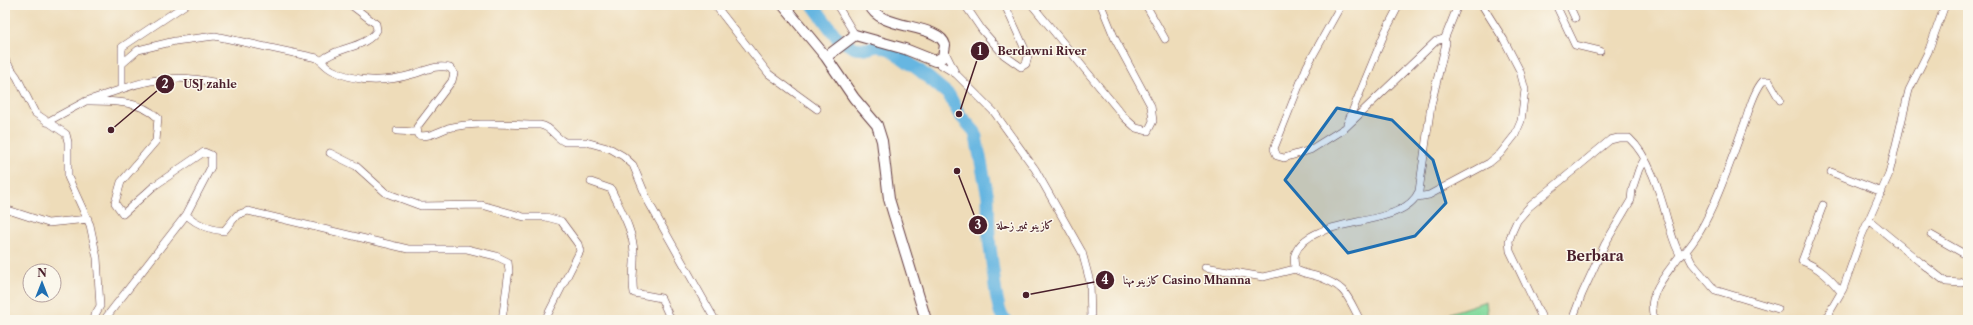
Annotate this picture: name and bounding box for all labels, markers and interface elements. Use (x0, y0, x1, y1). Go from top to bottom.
callout: Berdawni River (970, 40, 1095, 63)
text: 1 (977, 43, 983, 58)
text: Berdawni River (998, 44, 1087, 58)
callout: USJ zahle (155, 72, 245, 95)
text: 2 (161, 76, 169, 91)
text: USJ zahle (183, 77, 237, 91)
callout: كازينو نمير زحلة (968, 213, 1061, 236)
text: 3 (975, 217, 982, 232)
text: كازينو نمير زحلة (996, 218, 1053, 233)
district label: Berbara (1566, 247, 1625, 265)
north arrow (22, 263, 62, 303)
text: N (37, 266, 47, 280)
callout: كازينو مهنا Casino Mhanna (1095, 269, 1259, 292)
text: 4 (1101, 272, 1109, 287)
text: كازينو مهنا Casino Mhanna (1123, 273, 1252, 288)

